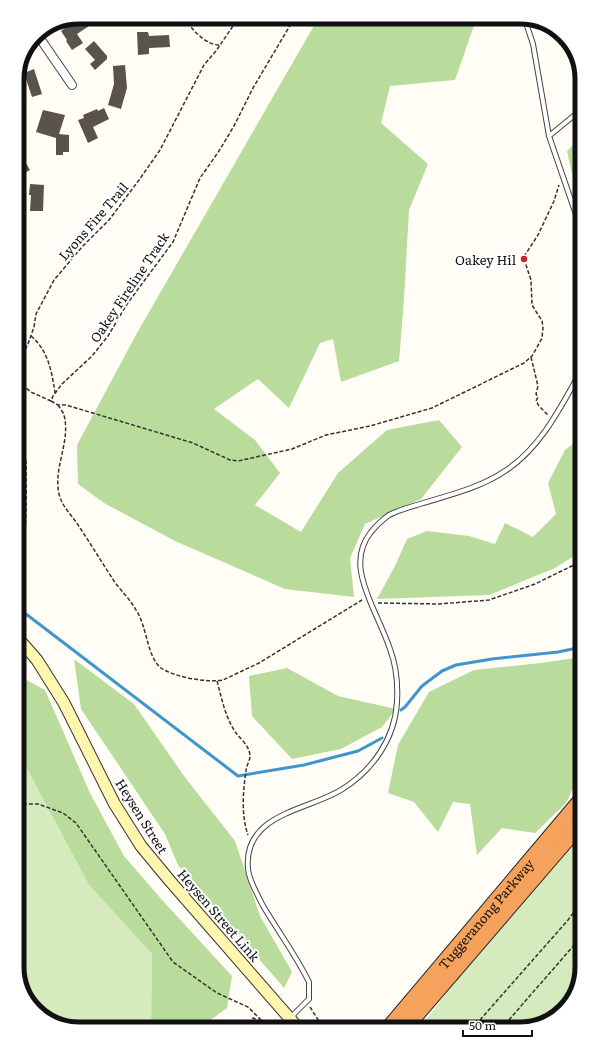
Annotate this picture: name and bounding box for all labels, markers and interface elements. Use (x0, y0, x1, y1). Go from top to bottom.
street label: Lyons Fire Trail (54, 177, 133, 264)
street label: Oakey Fireline Track (85, 227, 174, 346)
place label: Oakey Hil (455, 250, 517, 269)
marker: Oakey Hil (519, 254, 529, 264)
street label: Heysen Street (111, 775, 173, 858)
street label: Tuggeranong Parkway (433, 854, 538, 973)
street label: Heysen Street Link (173, 865, 265, 966)
scale bar (463, 1012, 532, 1038)
text: 50 m (469, 1016, 496, 1034)

